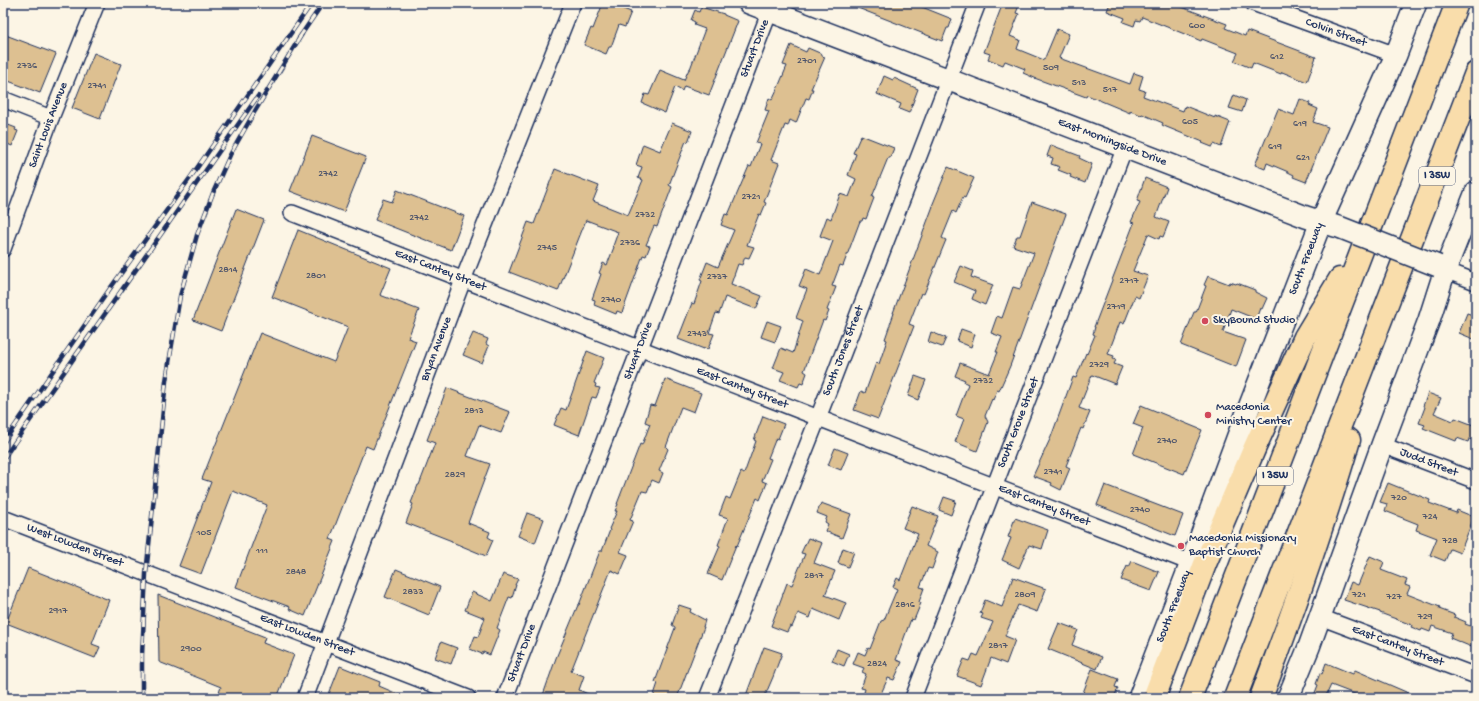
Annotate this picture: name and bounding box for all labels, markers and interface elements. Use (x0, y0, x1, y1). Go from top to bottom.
street label: Colvin Street (1303, 16, 1369, 51)
street label: Stuart Drive (738, 17, 773, 80)
house number: 600 (1189, 20, 1206, 32)
house number: 612 (1270, 51, 1284, 63)
house number: 2701 (797, 55, 817, 67)
house number: 2736 (17, 60, 38, 72)
house number: 509 (1043, 62, 1059, 74)
house number: 513 (1072, 77, 1086, 89)
street label: Saint Louis Avenue (26, 80, 72, 170)
house number: 2741 (88, 80, 106, 92)
house number: 517 (1103, 84, 1118, 96)
street label: East Morningside Drive (1056, 115, 1169, 170)
house number: 605 (1182, 116, 1198, 128)
house number: 619 (1293, 118, 1307, 130)
house number: 619 (1268, 141, 1282, 153)
house number: 621 (1296, 152, 1310, 164)
road number: I 35W (1419, 167, 1455, 185)
house number: 2742 (318, 168, 338, 180)
house number: 2721 (741, 191, 761, 203)
house number: 2732 (635, 209, 655, 221)
house number: 2742 (409, 212, 429, 224)
street label: South Freeway (1286, 221, 1327, 297)
house number: 2736 (620, 237, 641, 249)
house number: 2745 (537, 242, 557, 254)
street label: East Cantey Street (392, 247, 489, 295)
house number: 2814 (218, 264, 238, 276)
house number: 2801 (306, 270, 326, 282)
house number: 2737 (707, 271, 728, 283)
house number: 2717 (1119, 275, 1139, 287)
house number: 2740 (601, 294, 622, 306)
house number: 2719 (1106, 301, 1126, 313)
street label: South Jones Street (820, 303, 868, 398)
street label: Bryan Avenue (418, 314, 456, 384)
place label: SkyBound Studio (1213, 314, 1295, 328)
marker: SkyBound Studio (1200, 316, 1210, 326)
street label: Stuart Drive (621, 319, 657, 382)
house number: 2743 (687, 328, 707, 340)
house number: 2729 (1089, 359, 1109, 371)
street label: East Cantey Street (694, 364, 791, 413)
street label: South Grove Street (995, 374, 1043, 470)
house number: 2732 (973, 375, 993, 387)
place label: Macedonia Ministry Center (1216, 401, 1293, 429)
house number: 2813 (464, 405, 484, 417)
marker: Macedonia Ministry Center (1203, 410, 1213, 420)
house number: 2740 (1157, 435, 1178, 447)
street label: Judd Street (1398, 445, 1461, 481)
house number: 2741 (1044, 466, 1062, 478)
road number: I 35W (1257, 467, 1293, 485)
house number: 2829 (445, 469, 465, 481)
street label: East Cantey Street (996, 482, 1093, 530)
house number: 720 (1390, 492, 1407, 504)
house number: 2740 (1130, 504, 1151, 516)
house number: 724 (1422, 511, 1438, 523)
street label: West Lowden Street (25, 521, 126, 571)
house number: 105 (196, 527, 211, 539)
place label: Macedonia Missionary Baptist Church (1188, 532, 1297, 560)
house number: 728 (1441, 535, 1458, 547)
marker: Macedonia Missionary Baptist Church (1176, 541, 1186, 551)
house number: 111 (255, 545, 268, 557)
house number: 2848 (286, 566, 307, 578)
street label: South Freeway (1154, 568, 1195, 645)
house number: 2817 (804, 570, 825, 582)
house number: 2833 (403, 586, 423, 598)
house number: 2809 (1014, 589, 1036, 601)
house number: 721 (1351, 589, 1366, 601)
house number: 727 (1385, 591, 1402, 603)
house number: 2816 (895, 599, 916, 611)
house number: 2917 (48, 605, 68, 617)
street label: East Lowden Street (258, 611, 357, 661)
house number: 729 (1416, 611, 1433, 623)
street label: Stuart Drive (505, 622, 540, 684)
street label: East Cantey Street (1350, 623, 1447, 670)
house number: 2817 (988, 640, 1009, 652)
house number: 2900 (180, 643, 202, 655)
house number: 2824 (867, 658, 887, 670)

